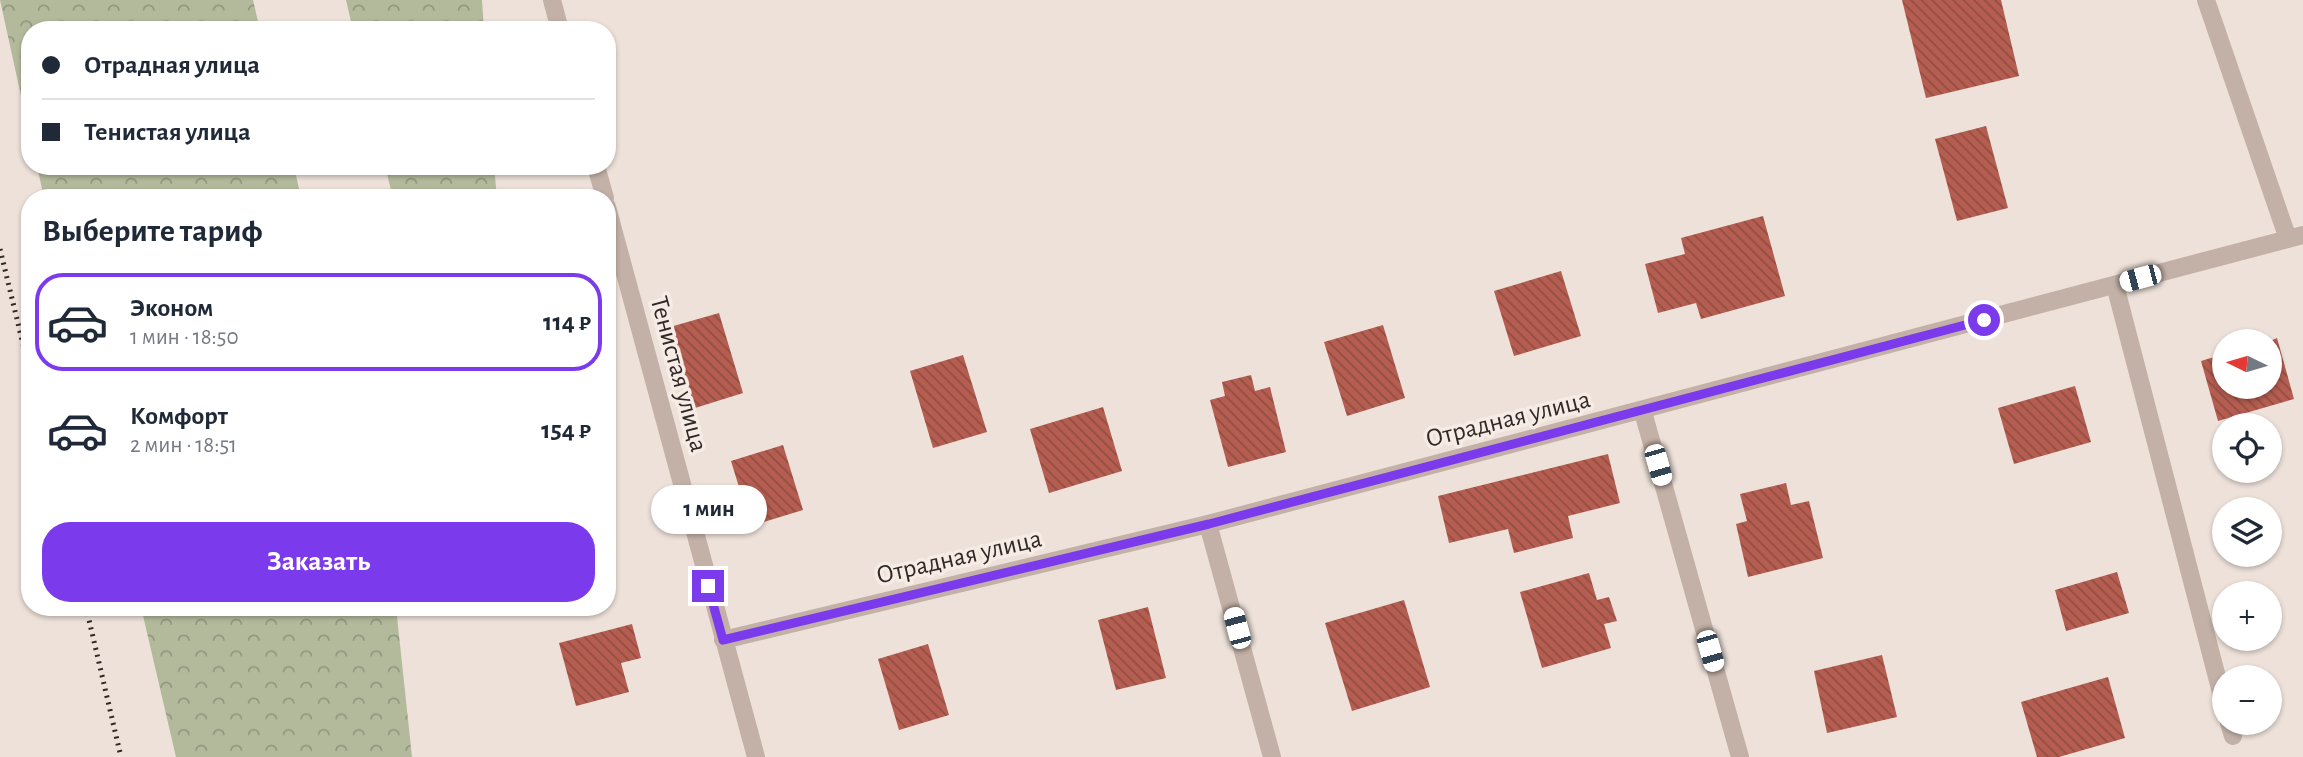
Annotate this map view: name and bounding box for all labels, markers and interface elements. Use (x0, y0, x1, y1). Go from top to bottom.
text: Отрадная улица (84, 52, 260, 78)
text: Тенистая улица (84, 119, 250, 145)
text: Выберите тариф (42, 215, 263, 247)
car (2117, 262, 2164, 294)
icon: car (46, 291, 109, 354)
street label: Тенистая улица (646, 294, 712, 455)
text: Эконом (130, 295, 213, 321)
route start (1968, 304, 2000, 336)
text: 114 ₽ (543, 309, 591, 335)
text: 1 мин · 18:50 (130, 326, 239, 349)
north arrow (2212, 329, 2282, 399)
map controls (2212, 329, 2282, 735)
street label: Отрадная улица (1423, 386, 1593, 452)
icon: car (46, 399, 109, 462)
text: Комфорт (130, 403, 228, 429)
button: locate (2212, 413, 2282, 483)
text: 154 ₽ (541, 417, 591, 443)
text: 2 мин · 18:51 (130, 434, 237, 457)
car (1643, 442, 1674, 488)
callout: 1 мин (650, 484, 766, 534)
button: layers (2212, 497, 2282, 567)
text: 1 мин (683, 498, 735, 521)
button: Заказать (42, 522, 595, 602)
street label: Отрадная улица (874, 525, 1044, 589)
route end (692, 570, 724, 602)
button: + (2212, 581, 2282, 651)
car (1222, 605, 1253, 651)
car (1695, 628, 1726, 674)
button: − (2212, 665, 2282, 735)

